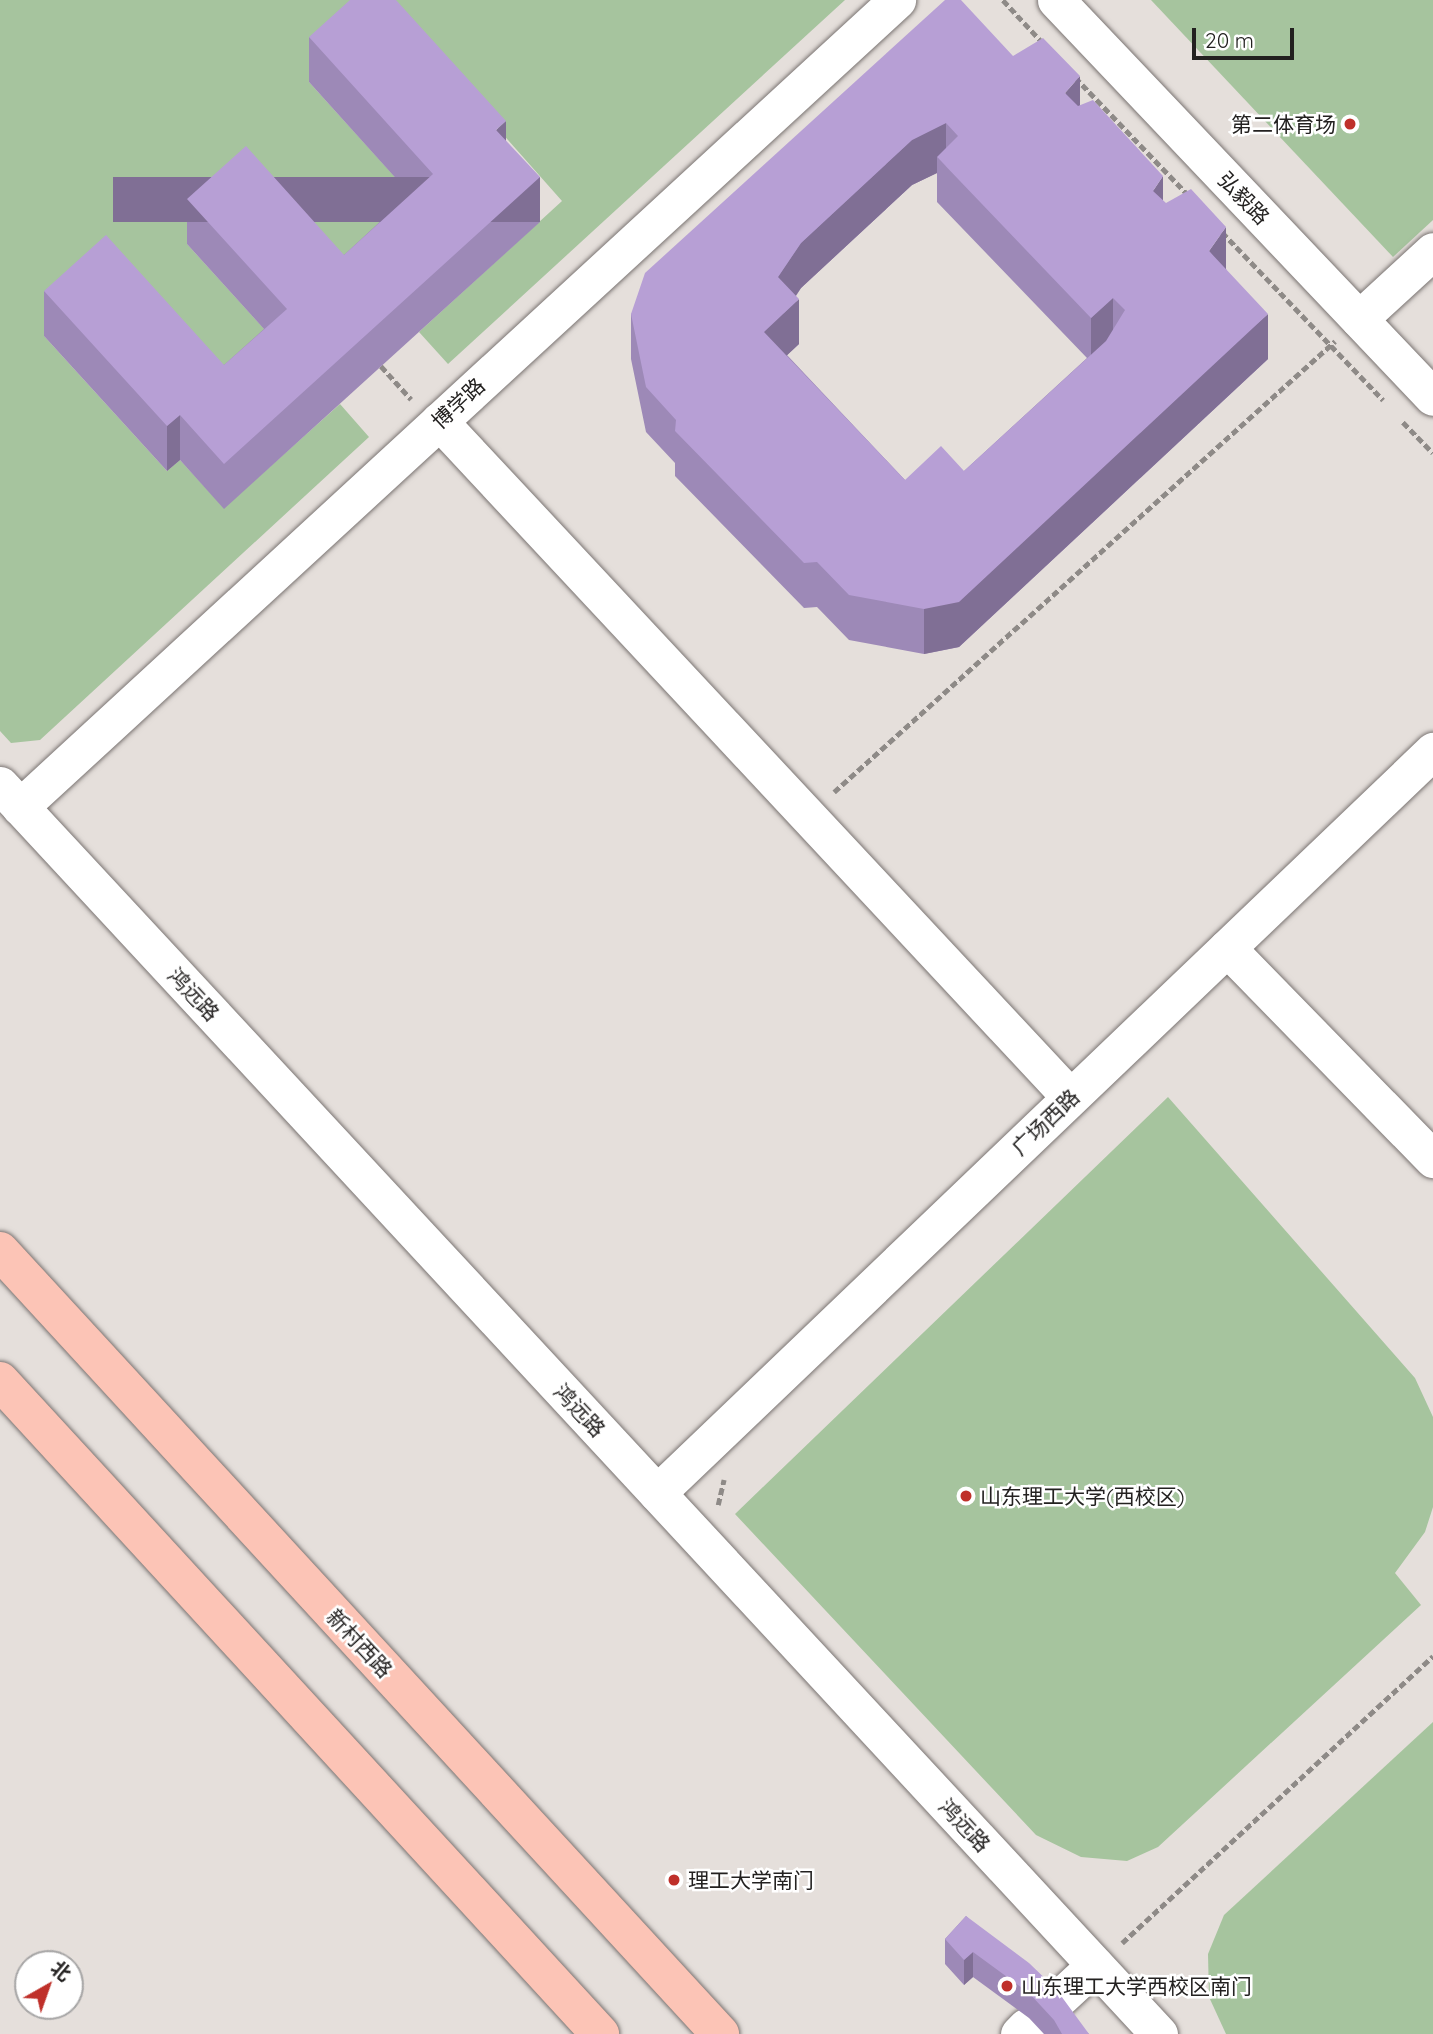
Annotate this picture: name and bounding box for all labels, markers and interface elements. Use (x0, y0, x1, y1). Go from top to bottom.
scale bar (1195, 14, 1296, 58)
text: 20 m (1205, 27, 1254, 53)
place label: 第二体育场 (1231, 111, 1336, 137)
marker: 第二体育场 (1342, 116, 1358, 132)
street label: 弘毅路 (1213, 167, 1275, 229)
street label: 博学路 (426, 372, 490, 434)
street label: 鸿远路 (163, 962, 225, 1026)
street label: 广场西路 (1006, 1084, 1084, 1160)
street label: 鸿远路 (549, 1378, 611, 1442)
place label: 山东理工大学(西校区) (980, 1483, 1185, 1509)
marker: 山东理工大学(西校区) (958, 1488, 974, 1504)
street label: 新村西路 (322, 1604, 398, 1682)
street label: 鸿远路 (934, 1793, 996, 1857)
place label: 理工大学南门 (688, 1867, 814, 1893)
marker: 理工大学南门 (666, 1872, 682, 1888)
north arrow (14, 1950, 84, 2020)
text: 北 (46, 1955, 76, 1986)
place label: 山东理工大学西校区南门 (1021, 1973, 1252, 1999)
marker: 山东理工大学西校区南门 (999, 1978, 1015, 1994)

